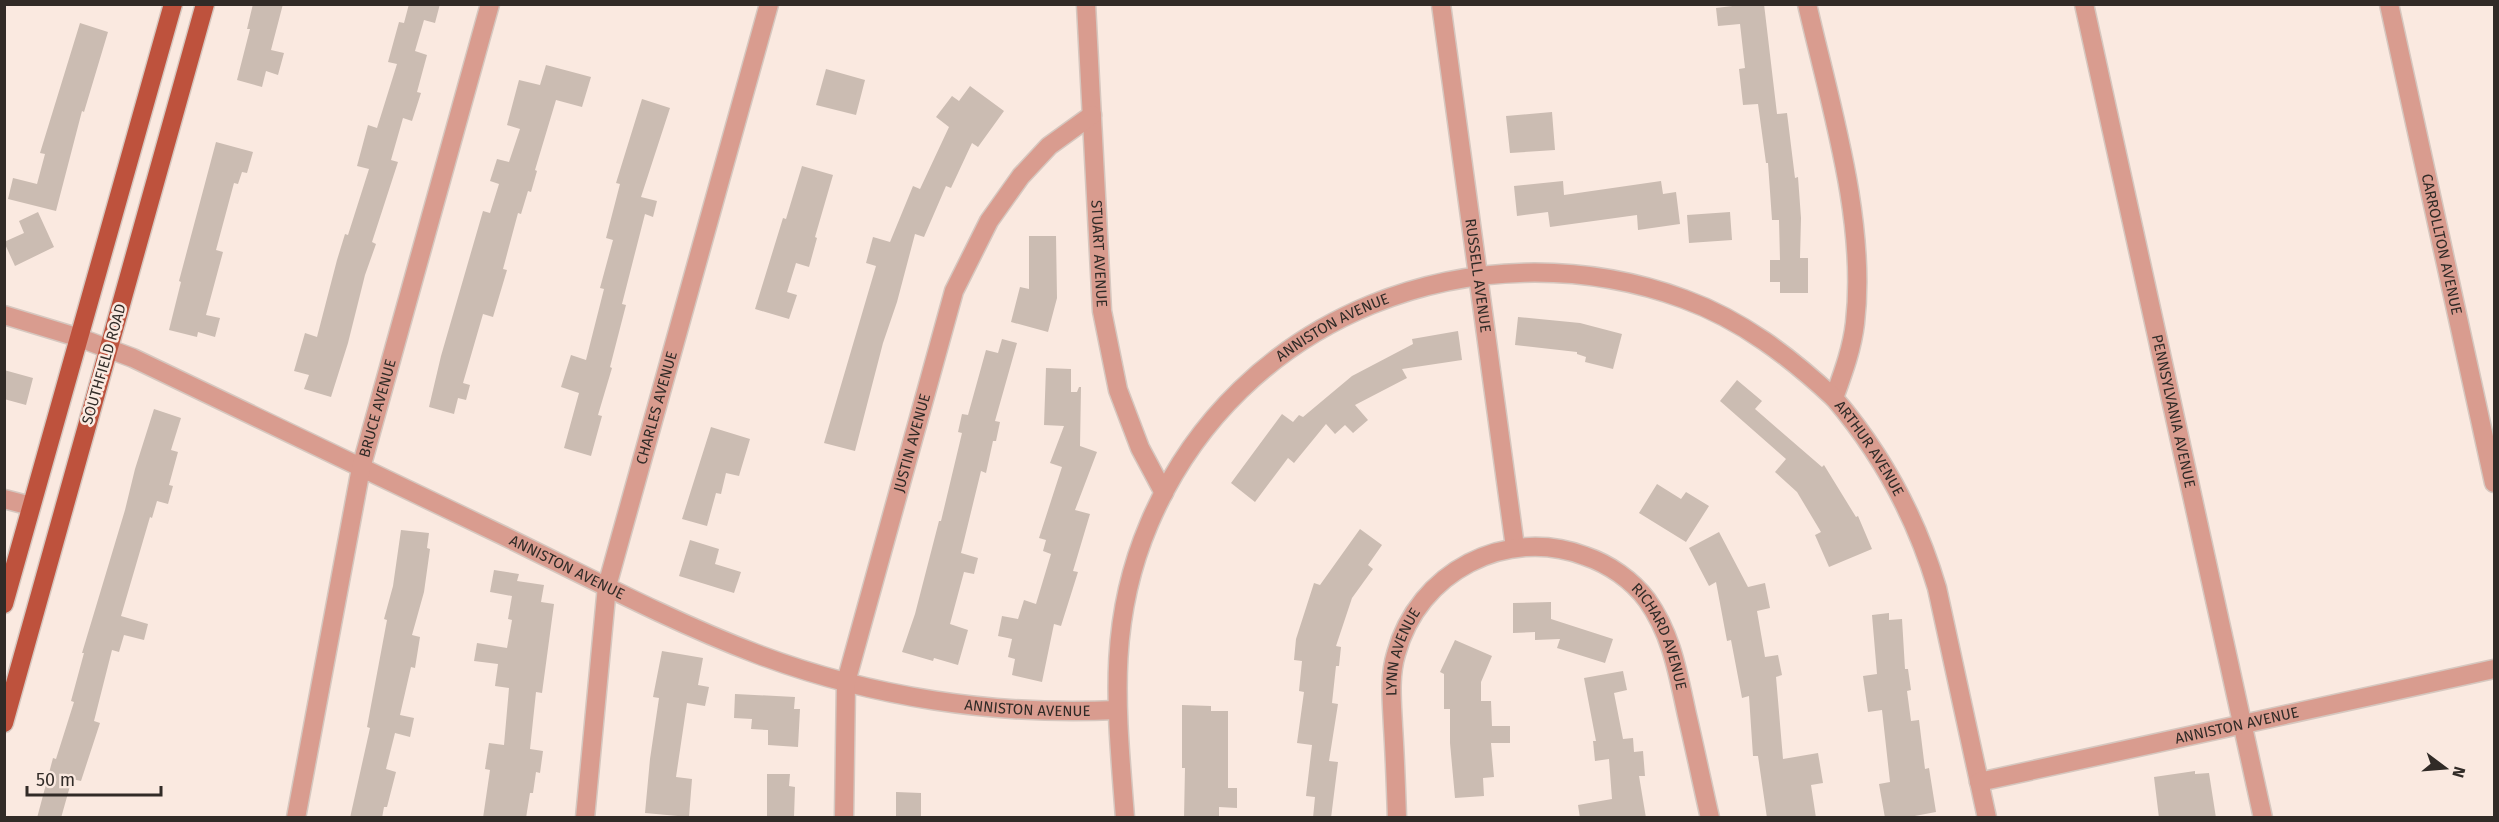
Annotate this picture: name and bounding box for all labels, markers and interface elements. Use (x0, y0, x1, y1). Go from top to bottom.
street label: CARROLLTON AVENUE (2417, 172, 2466, 317)
street label: STUART AVENUE (1087, 199, 1111, 308)
street label: RUSSELL AVENUE (1461, 217, 1495, 334)
street label: ANNISTON AVENUE (1272, 290, 1391, 365)
street label: SOUTHFIELD ROAD (78, 302, 130, 426)
street label: PENNSYLVANIA AVENUE (2148, 333, 2199, 490)
street label: CHARLES AVENUE (632, 349, 681, 467)
street label: BRUCE AVENUE (355, 357, 400, 460)
street label: JUSTIN AVENUE (890, 392, 934, 494)
street label: ARTHUR AVENUE (1831, 397, 1908, 499)
street label: ANNISTON AVENUE (507, 531, 628, 603)
street label: RICHARD AVENUE (1628, 579, 1690, 692)
street label: LYNN AVENUE (1382, 604, 1424, 696)
street label: ANNISTON AVENUE (963, 696, 1091, 720)
street label: ANNISTON AVENUE (2173, 703, 2300, 748)
north arrow (2415, 738, 2475, 798)
scale bar (27, 759, 160, 797)
text: N (2448, 764, 2470, 780)
text: 50 m (36, 769, 75, 791)

